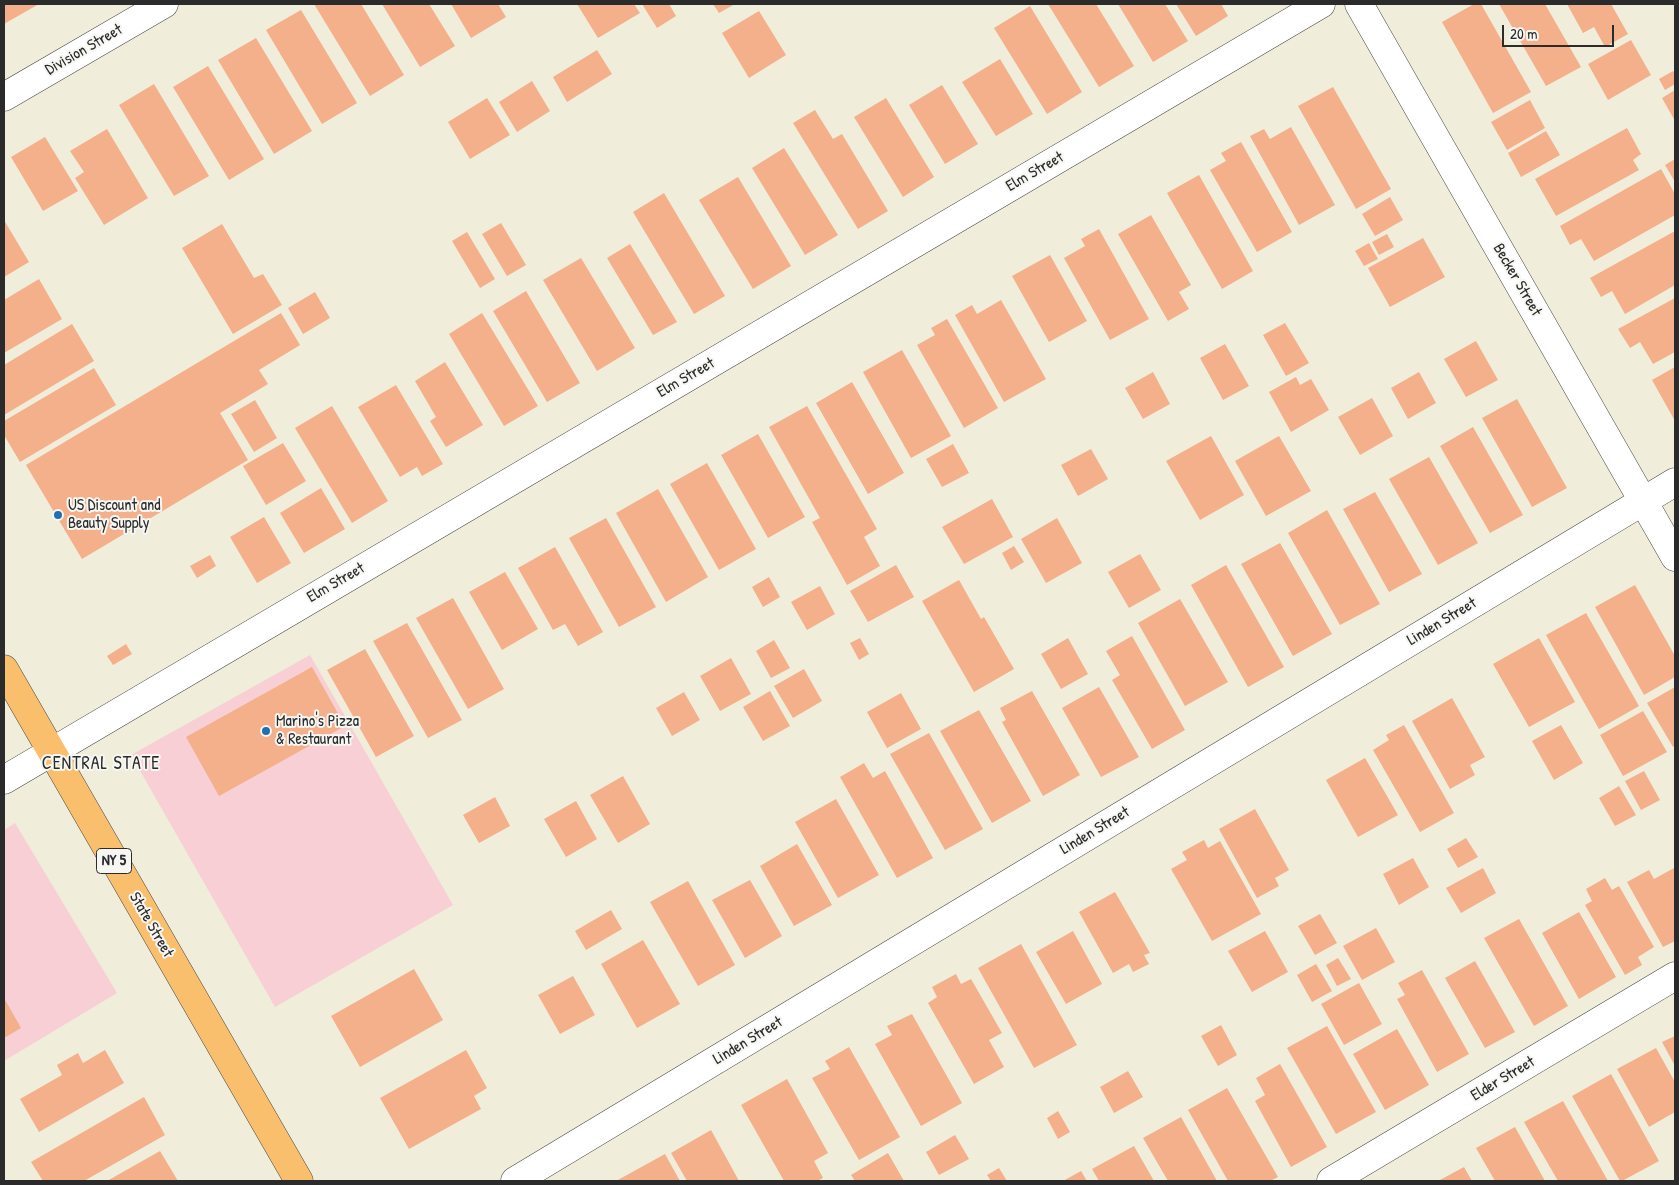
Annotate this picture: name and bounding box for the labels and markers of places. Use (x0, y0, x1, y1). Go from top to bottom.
place label: US Discount and Beauty Supply (68, 496, 160, 534)
marker: US Discount and Beauty Supply (52, 509, 64, 521)
place label: Marino's Pizza & Restaurant (276, 712, 359, 750)
marker: Marino's Pizza & Restaurant (260, 725, 272, 737)

